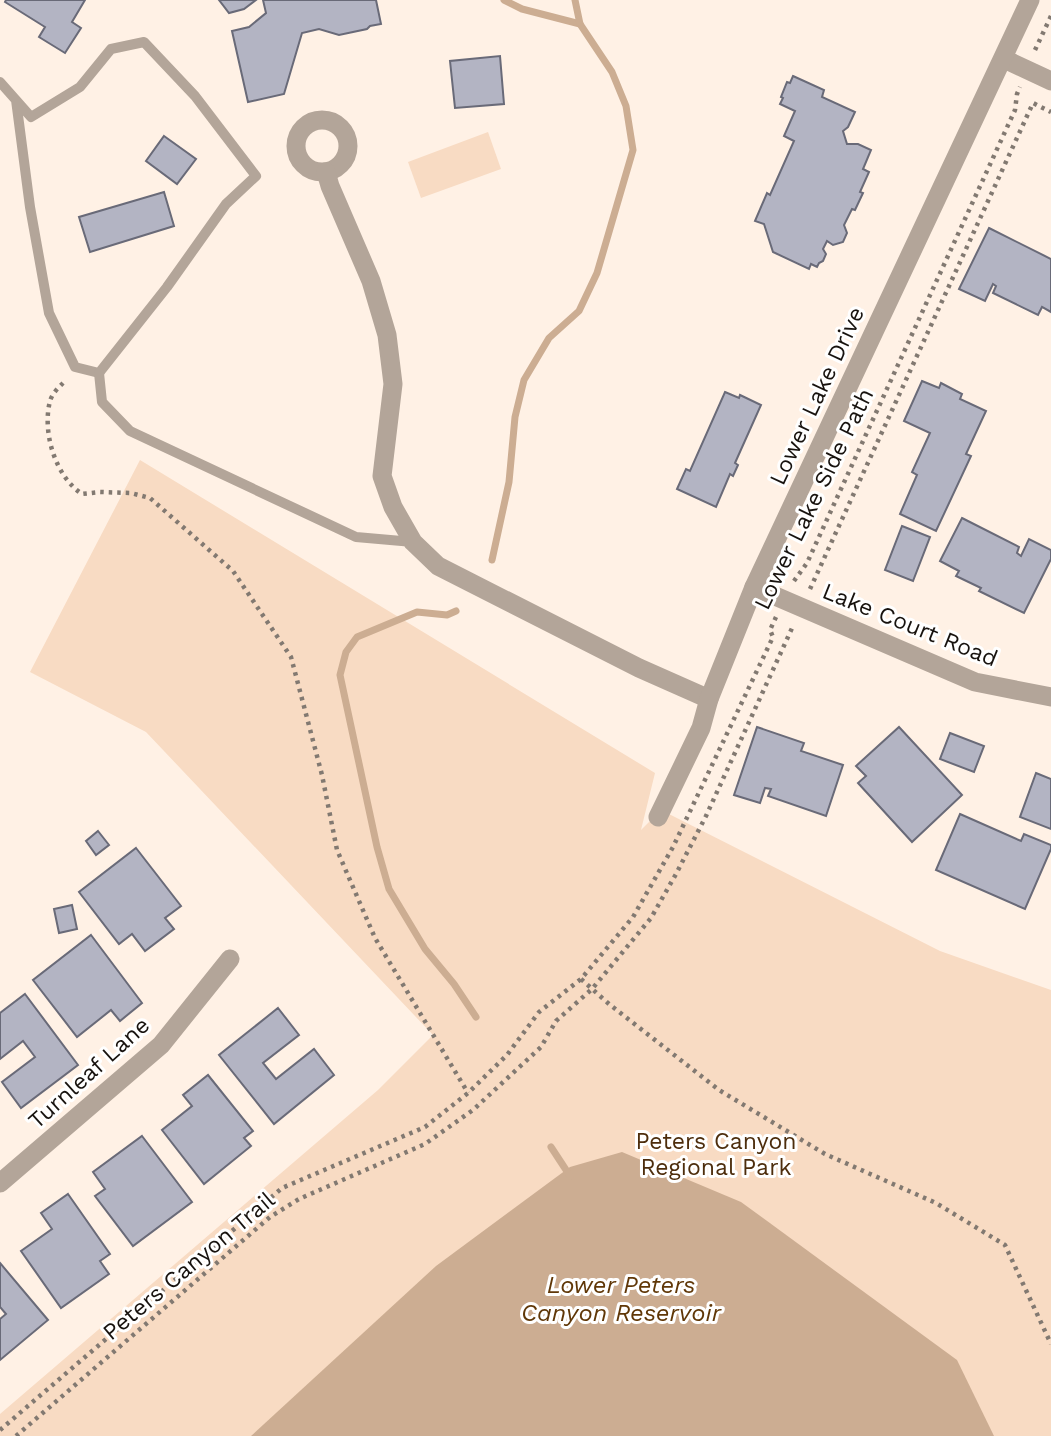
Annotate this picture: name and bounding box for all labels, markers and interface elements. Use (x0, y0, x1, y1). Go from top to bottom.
street label: Lower Lake Drive (764, 303, 870, 489)
street label: Lower Lake Side Path (749, 384, 879, 614)
street label: Lake Court Road (818, 578, 1002, 672)
street label: Turnleaf Lane (23, 1012, 155, 1134)
park label: Peters Canyon Regional Park (635, 1128, 797, 1181)
street label: Peters Canyon Trail (98, 1186, 280, 1346)
water label: Lower Peters Canyon Reservoir (521, 1271, 723, 1327)

